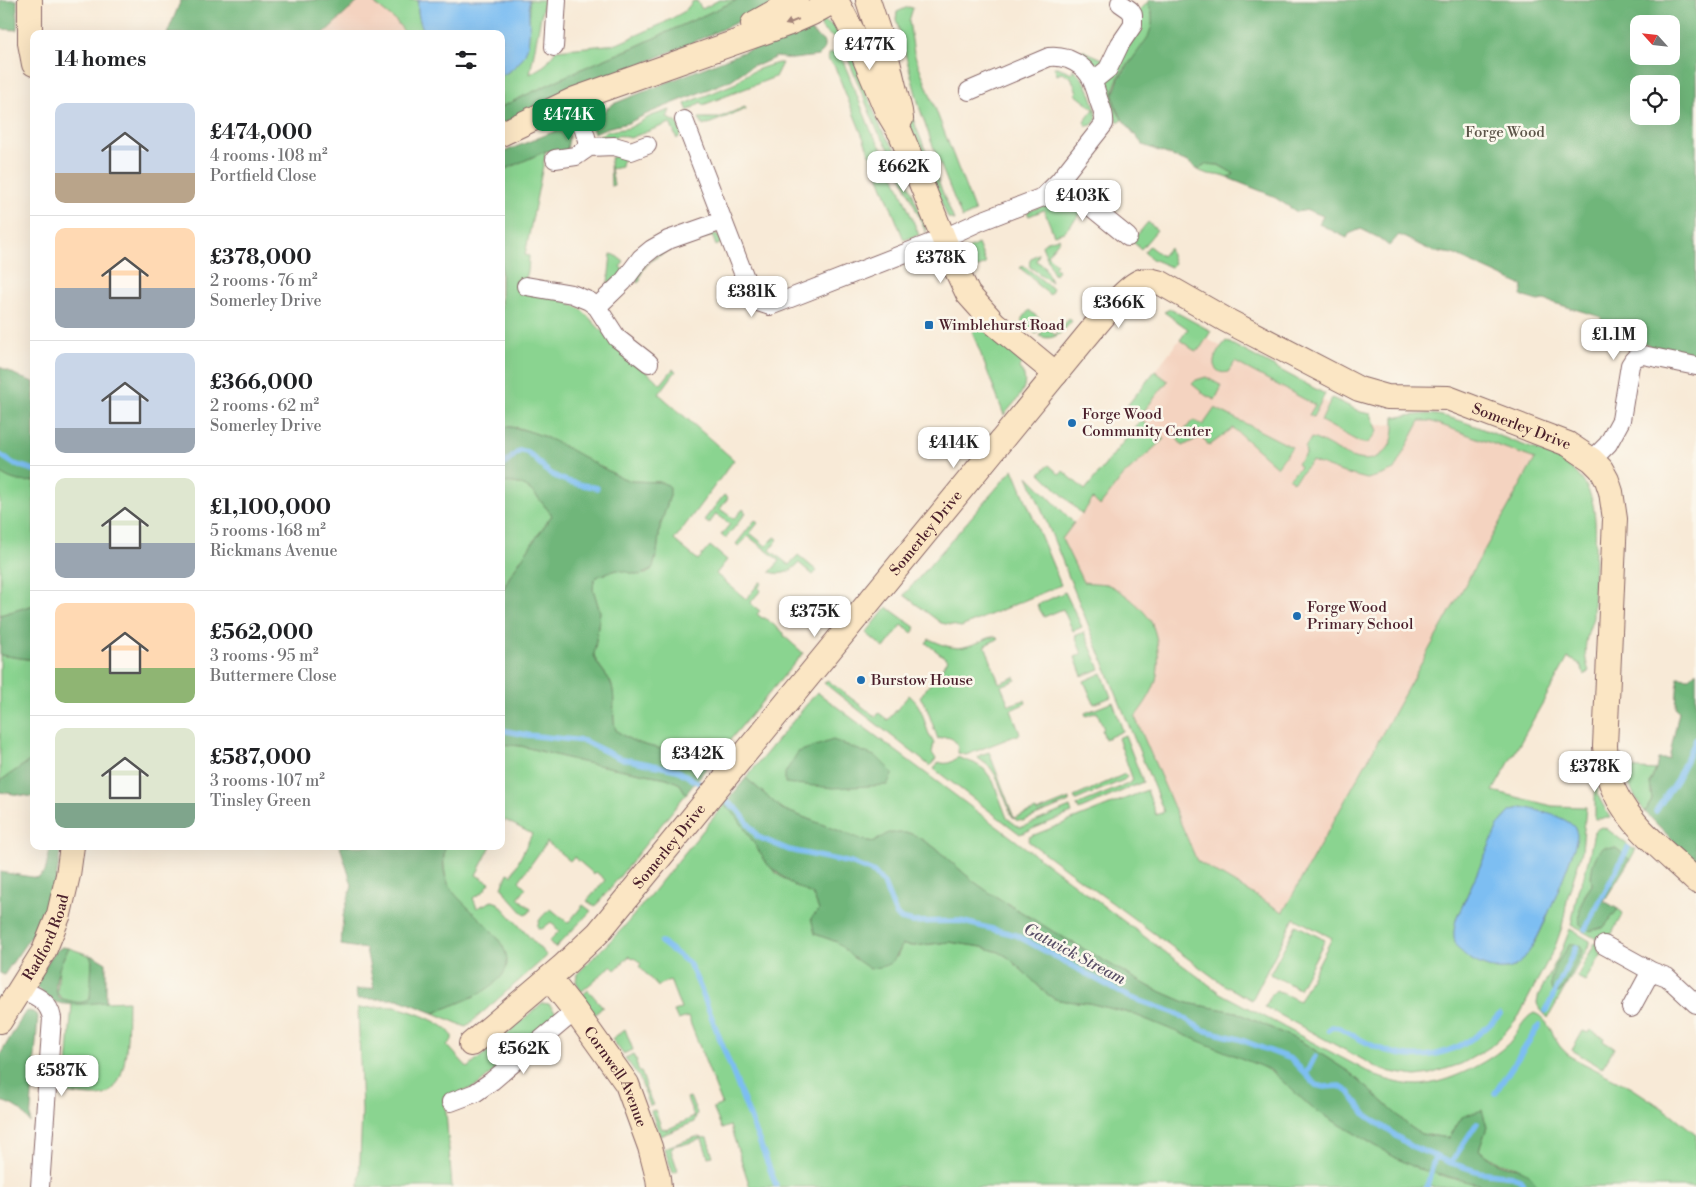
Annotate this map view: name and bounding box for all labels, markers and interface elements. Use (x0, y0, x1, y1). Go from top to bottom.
north arrow (1630, 15, 1680, 65)
map controls (1630, 15, 1680, 125)
one-way arrow (785, 18, 799, 26)
pin: £477K (835, 28, 905, 71)
text: £477K (845, 35, 895, 55)
icon: filters (452, 46, 480, 74)
text: 14 homes (55, 47, 146, 73)
button: locate (1630, 75, 1680, 125)
pin: £474K (534, 98, 604, 141)
text: £474K (543, 105, 595, 125)
text: £474,000 (210, 120, 312, 146)
icon: home (95, 123, 155, 183)
park label: Forge Wood (1465, 123, 1545, 142)
text: 4 rooms · 108 m² (210, 146, 328, 166)
pin: £662K (869, 150, 939, 193)
text: £662K (878, 157, 930, 177)
text: Portfield Close (210, 166, 317, 186)
pin: £403K (1048, 180, 1118, 222)
text: £403K (1056, 186, 1110, 206)
pin: £378K (906, 242, 976, 284)
text: £378,000 (210, 245, 312, 271)
icon: home (95, 248, 155, 308)
text: £378K (916, 248, 966, 268)
text: 2 rooms · 76 m² (210, 271, 318, 291)
pin: £381K (717, 276, 787, 318)
text: £381K (727, 282, 777, 302)
pin: £366K (1084, 286, 1154, 329)
text: Somerley Drive (210, 291, 322, 311)
text: £366K (1093, 293, 1145, 313)
place label: Wimblehurst Road (938, 316, 1065, 335)
pin: £1.1M (1579, 318, 1649, 361)
marker: Wimblehurst Road (923, 319, 935, 331)
text: £1.1M (1592, 325, 1636, 345)
text: £366,000 (210, 370, 313, 396)
icon: home (95, 373, 155, 433)
text: 2 rooms · 62 m² (210, 396, 319, 416)
street label: Somerley Drive (1469, 399, 1574, 454)
place label: Forge Wood Community Center (1082, 405, 1212, 441)
text: Somerley Drive (210, 416, 322, 436)
marker: Forge Wood Community Center (1066, 417, 1078, 429)
pin: £414K (919, 426, 989, 469)
text: £414K (929, 433, 979, 453)
street label: Somerley Drive (886, 487, 967, 580)
text: £1,100,000 (210, 495, 331, 521)
icon: home (95, 498, 155, 558)
text: 5 rooms · 168 m² (210, 521, 326, 541)
text: Rickmans Avenue (210, 541, 337, 561)
pin: £375K (780, 596, 850, 638)
place label: Forge Wood Primary School (1307, 598, 1414, 634)
text: £375K (790, 602, 840, 622)
marker: Forge Wood Primary School (1291, 610, 1303, 622)
text: £562,000 (210, 620, 313, 646)
icon: home (95, 623, 155, 683)
text: 3 rooms · 95 m² (210, 646, 319, 666)
text: Buttermere Close (210, 666, 337, 686)
place label: Burstow House (870, 671, 973, 690)
marker: Burstow House (855, 674, 867, 686)
pin: £342K (663, 738, 733, 780)
text: £342K (672, 744, 724, 764)
text: £587,000 (210, 745, 311, 771)
icon: home (95, 748, 155, 808)
pin: £378K (1560, 750, 1630, 793)
text: £378K (1570, 757, 1620, 777)
text: 3 rooms · 107 m² (210, 771, 325, 791)
text: Tinsley Green (210, 791, 311, 811)
street label: Somerley Drive (629, 800, 710, 893)
street label: Radford Road (19, 892, 73, 985)
water label: Gatwick Stream (1020, 919, 1130, 990)
street label: Cornwell Avenue (579, 1023, 651, 1130)
pin: £562K (489, 1032, 559, 1075)
text: £562K (498, 1039, 550, 1059)
pin: £587K (27, 1054, 97, 1097)
text: £587K (36, 1061, 88, 1081)

